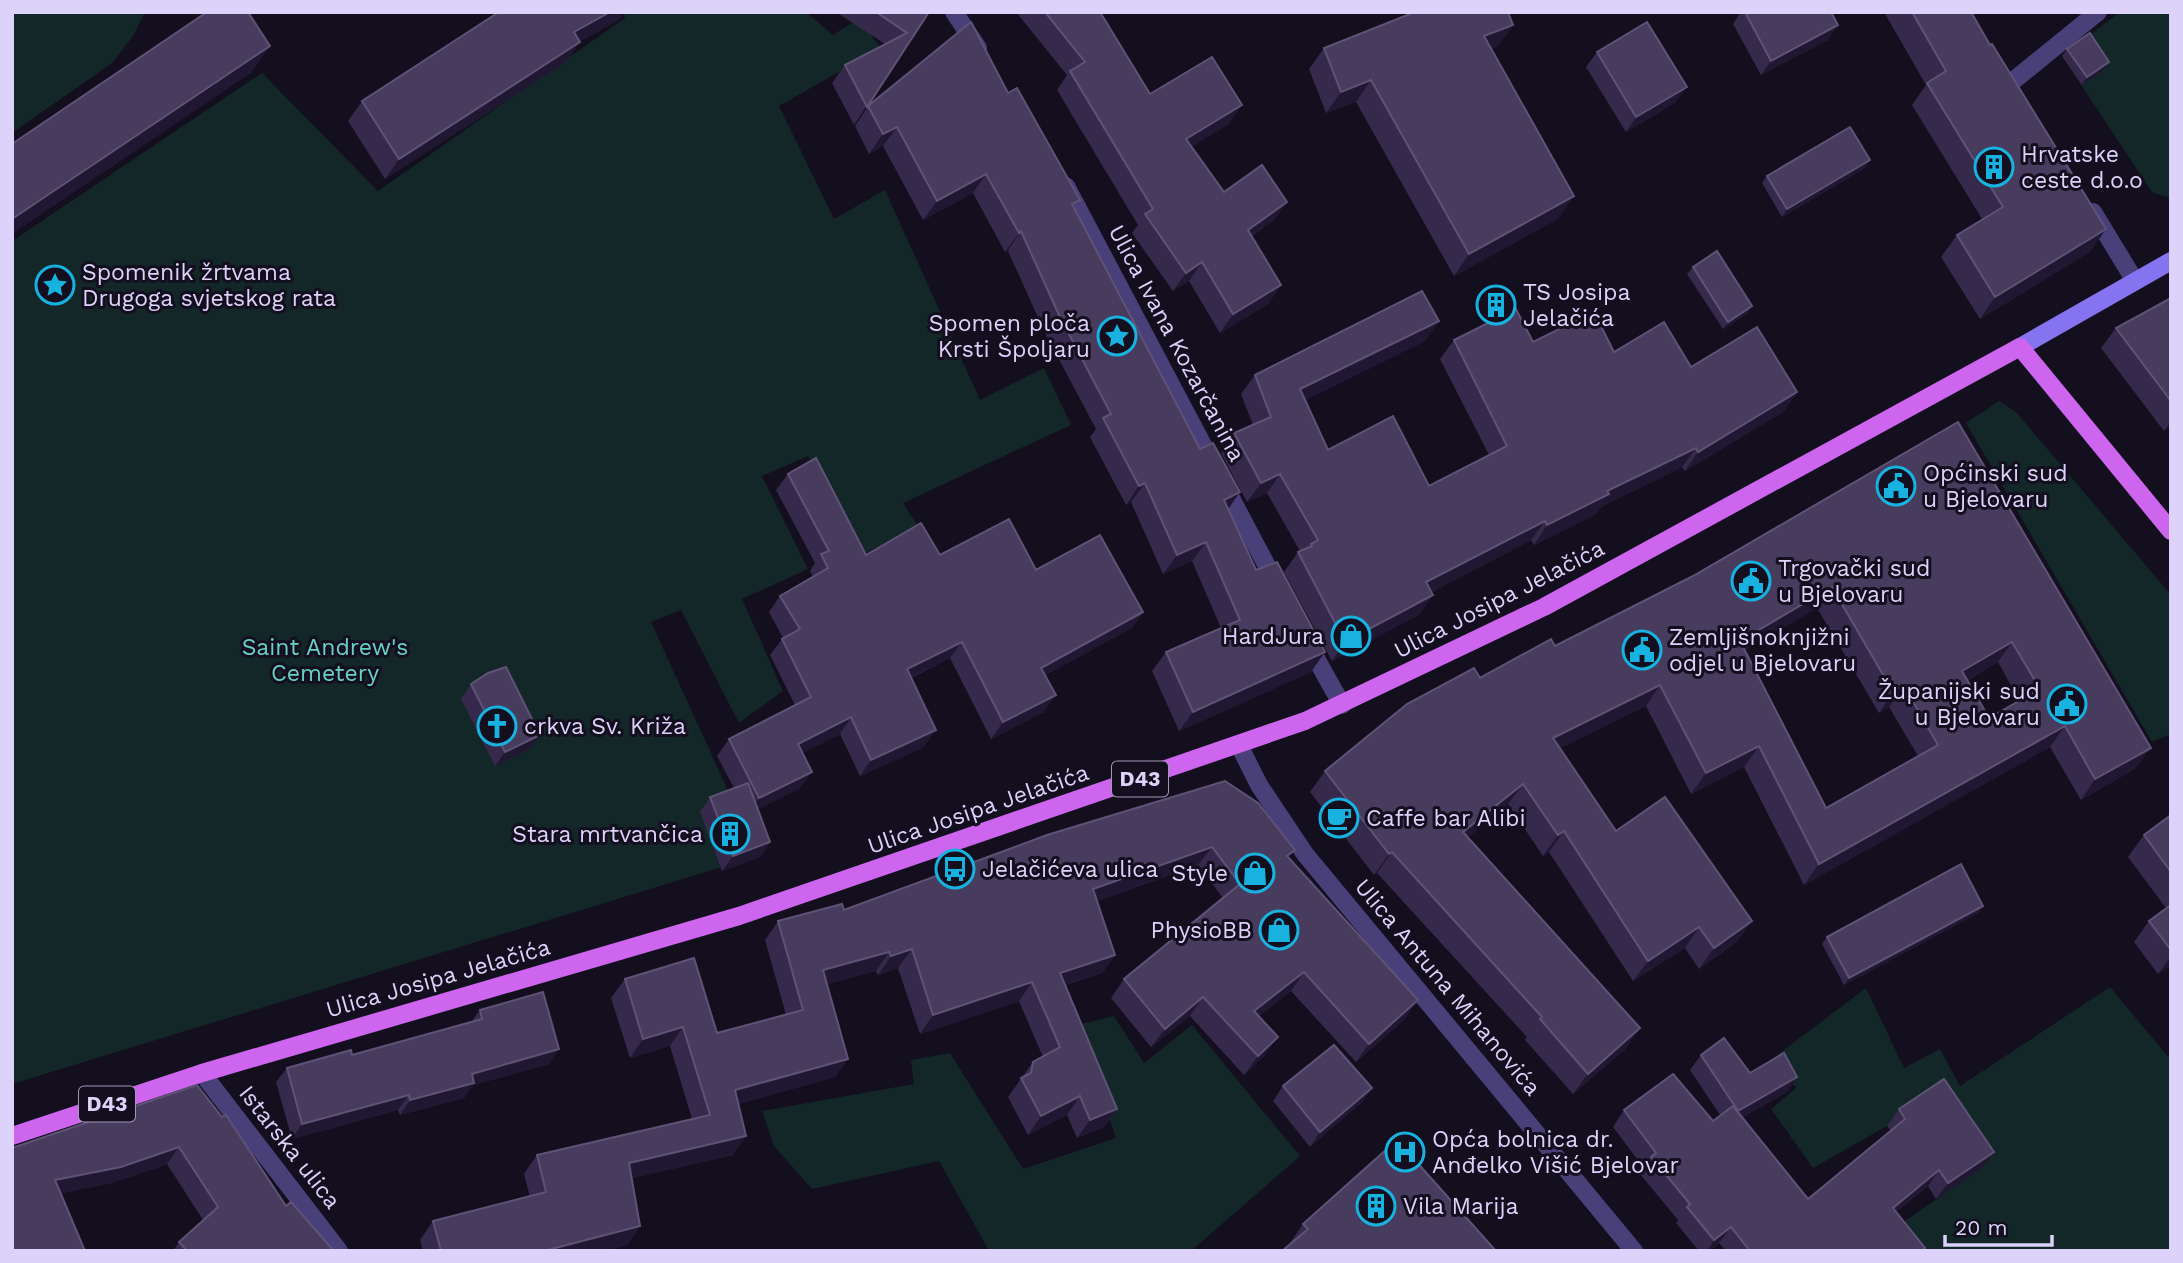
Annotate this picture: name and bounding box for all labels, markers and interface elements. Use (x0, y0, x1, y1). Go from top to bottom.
place label: Hrvatske ceste d.o.o (2021, 141, 2143, 194)
building icon: Hrvatske ceste d.o.o (1973, 146, 2015, 188)
street label: Ulica Ivana Kozarčanina (1103, 220, 1250, 466)
place label: Spomenik žrtvama Drugoga svjetskog rata (82, 259, 336, 312)
place icon: Spomenik žrtvama Drugoga svjetskog rata (34, 264, 76, 306)
place label: TS Josipa Jelačića (1523, 279, 1631, 332)
building icon: TS Josipa Jelačića (1475, 284, 1517, 326)
place label: Spomen ploča Krsti Špoljaru (929, 310, 1090, 363)
place icon: Spomen ploča Krsti Špoljaru (1096, 315, 1138, 357)
place label: Općinski sud u Bjelovaru (1923, 460, 2068, 513)
public building icon: Općinski sud u Bjelovaru (1875, 465, 1917, 507)
street label: Ulica Josipa Jelačića (1390, 535, 1609, 664)
place label: Trgovački sud u Bjelovaru (1778, 555, 1930, 608)
public building icon: Trgovački sud u Bjelovaru (1730, 560, 1772, 602)
shop icon: HardJura (1330, 615, 1372, 657)
place label: HardJura (1222, 623, 1324, 650)
place label: Zemljišnoknjižni odjel u Bjelovaru (1669, 624, 1856, 677)
public building icon: Zemljišnoknjižni odjel u Bjelovaru (1621, 629, 1663, 671)
park label: Saint Andrew's Cemetery (242, 634, 408, 687)
place label: Županijski sud u Bjelovaru (1878, 678, 2040, 731)
public building icon: Županijski sud u Bjelovaru (2046, 683, 2088, 725)
church icon: crkva Sv. Križa (476, 705, 518, 747)
place label: crkva Sv. Križa (524, 713, 686, 740)
street label: Ulica Josipa Jelačića (864, 759, 1092, 860)
road number: D43 (1112, 762, 1168, 796)
cafe icon: Caffe bar Alibi (1318, 797, 1360, 839)
place label: Caffe bar Alibi (1366, 805, 1526, 832)
building icon: Stara mrtvančica (709, 813, 751, 855)
place label: Stara mrtvančica (512, 821, 703, 848)
bus stop icon: Jelačićeva ulica (934, 848, 976, 890)
shop icon: Style (1234, 852, 1276, 894)
place label: Jelačićeva ulica (982, 856, 1158, 883)
place label: Style (1171, 860, 1228, 887)
street label: Ulica Antuna Mihanovića (1349, 874, 1546, 1101)
shop icon: PhysioBB (1258, 909, 1300, 951)
place label: PhysioBB (1151, 917, 1252, 944)
street label: Ulica Josipa Jelačića (323, 934, 553, 1023)
street label: Istarska ulica (233, 1080, 346, 1214)
road number: D43 (79, 1086, 135, 1122)
place label: Opća bolnica dr. Anđelko Višić Bjelovar (1432, 1126, 1679, 1179)
hospital icon: Opća bolnica dr. Anđelko Višić Bjelovar (1384, 1131, 1426, 1173)
building icon: Vila Marija (1355, 1185, 1397, 1227)
place label: Vila Marija (1403, 1193, 1519, 1220)
scale bar (1945, 1204, 2052, 1248)
text: 20 m (1955, 1215, 2007, 1240)

